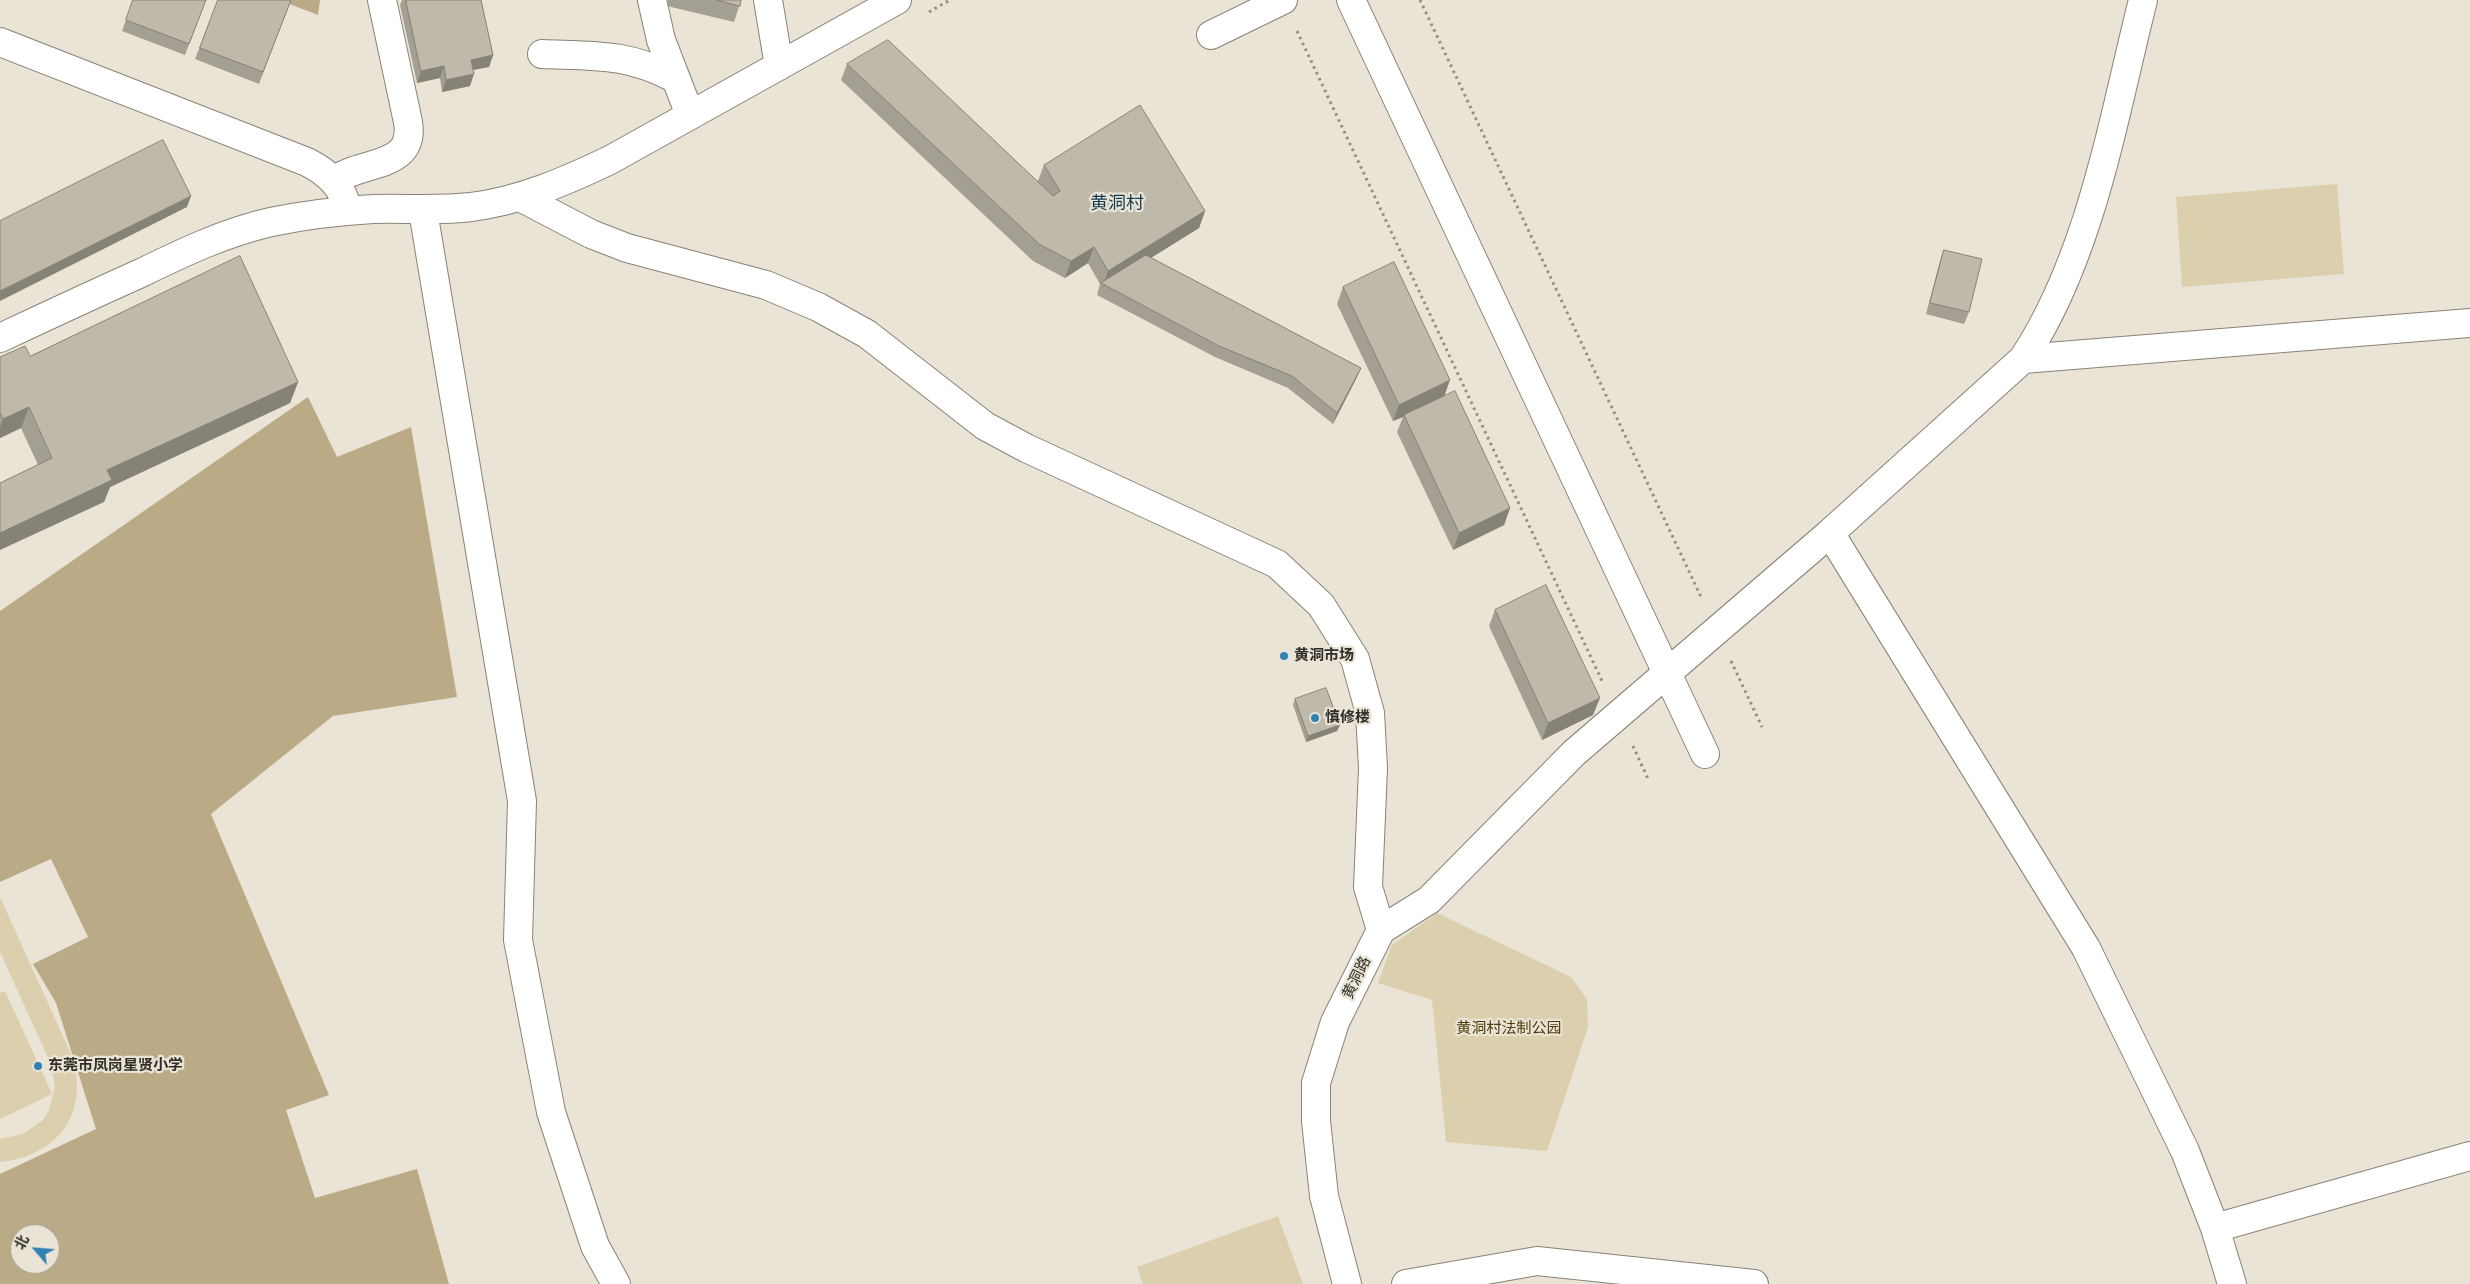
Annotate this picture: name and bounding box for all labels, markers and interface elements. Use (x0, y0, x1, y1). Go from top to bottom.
district label: 黄洞村 (1090, 193, 1144, 215)
place label: 黄洞市场 (1294, 647, 1354, 665)
marker: 黄洞市场 (1278, 650, 1290, 662)
place label: 慎修楼 (1325, 709, 1370, 727)
marker: 慎修楼 (1309, 712, 1321, 724)
street label: 黄洞路 (1339, 954, 1375, 1002)
park label: 黄洞村法制公园 (1457, 1020, 1561, 1038)
place label: 东莞市凤岗星贤小学 (48, 1057, 183, 1075)
marker: 东莞市凤岗星贤小学 (32, 1060, 44, 1072)
north arrow (10, 1224, 60, 1274)
text: 北 (11, 1232, 33, 1253)

